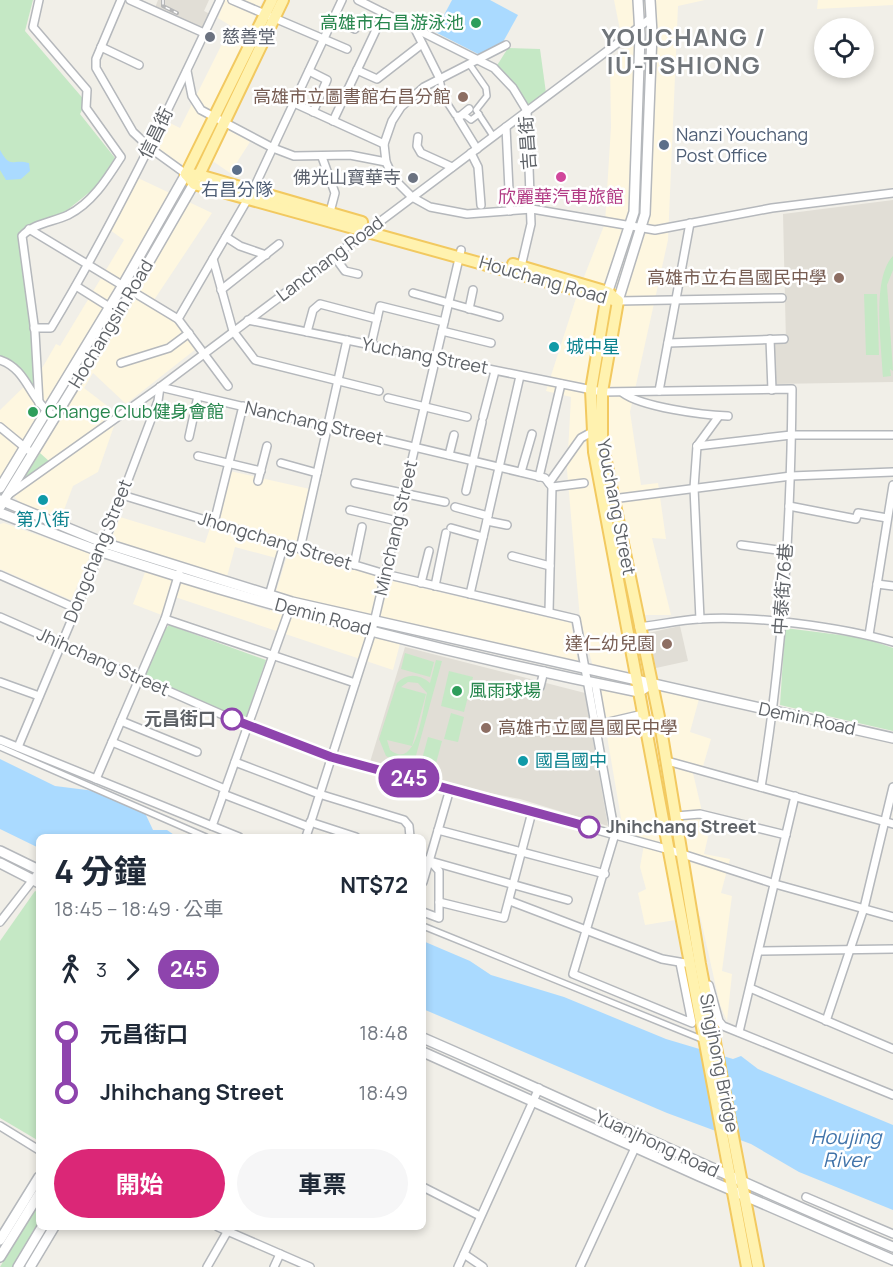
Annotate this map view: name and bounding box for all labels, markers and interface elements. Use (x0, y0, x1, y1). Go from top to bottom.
place label: 高雄市右昌游泳池 (320, 10, 464, 34)
marker: 高雄市右昌游泳池 (469, 16, 483, 30)
map controls (814, 18, 874, 78)
button: locate (814, 18, 874, 78)
district label: YOUCHANG / IŪ-TSHIONG (601, 20, 767, 81)
place label: 慈善堂 (222, 24, 276, 48)
marker: 慈善堂 (203, 30, 217, 44)
place label: 高雄市立圖書館右昌分館 (253, 84, 451, 108)
marker: 高雄市立圖書館右昌分館 (456, 90, 470, 104)
street label: 信昌街 (132, 103, 178, 162)
street label: 吉昌街 (513, 115, 541, 171)
place label: Nanzi Youchang Post Office (676, 122, 808, 167)
marker: Nanzi Youchang Post Office (657, 138, 671, 152)
marker: 右昌分隊 (230, 163, 244, 177)
place label: 佛光山寶華寺 (293, 165, 401, 189)
marker: 欣麗華汽車旅館 (554, 170, 568, 184)
marker: 佛光山寶華寺 (406, 171, 420, 185)
place label: 右昌分隊 (201, 177, 273, 201)
place label: 欣麗華汽車旅館 (498, 184, 624, 208)
street label: Lanchang Road (271, 210, 388, 306)
street label: Houchang Road (477, 249, 610, 309)
street label: Hochangsin Road (62, 255, 158, 392)
place label: 高雄市立右昌國民中學 (647, 265, 827, 289)
marker: 高雄市立右昌國民中學 (832, 271, 846, 285)
street label: Yuchang Street (360, 331, 491, 379)
place label: 城中星 (566, 334, 620, 358)
marker: 城中星 (547, 340, 561, 354)
street label: Nanchang Street (243, 394, 386, 450)
place label: Change Club健身會館 (45, 399, 224, 423)
marker: Change Club健身會館 (26, 405, 40, 419)
street label: Youchang Street (592, 437, 642, 577)
street label: Minchang Street (368, 458, 422, 598)
street label: Dongchang Street (57, 475, 137, 626)
marker: 第八街 (36, 493, 50, 507)
street label: Jhongchang Street (196, 505, 355, 575)
place label: 第八街 (16, 507, 70, 531)
street label: 中泰街76巷 (767, 542, 797, 636)
street label: Demin Road (272, 592, 374, 640)
street label: Jhihchang Street (33, 621, 173, 701)
place label: 達仁幼兒園 (565, 631, 655, 655)
marker: 達仁幼兒園 (660, 637, 674, 651)
place label: 風雨球場 (469, 678, 541, 702)
marker: 風雨球場 (450, 684, 464, 698)
street label: Demin Road (756, 696, 858, 740)
place label: 元昌街口 (144, 706, 216, 730)
marker: 元昌街口 (221, 708, 243, 730)
place label: 高雄市立國昌國民中學 (498, 715, 678, 739)
marker: 高雄市立國昌國民中學 (479, 721, 493, 735)
place label: 國昌國中 (535, 748, 607, 772)
marker: 國昌國中 (516, 754, 530, 768)
line badge: 245 (374, 758, 444, 798)
text: 245 (390, 764, 428, 792)
place label: Jhihchang Street (606, 814, 757, 838)
marker: Jhihchang Street (578, 816, 600, 838)
text: 4 分鐘 (54, 848, 147, 893)
text: NT$72 (340, 870, 408, 900)
text: 18:45 – 18:49 · 公車 (54, 895, 223, 922)
icon: walk (54, 953, 87, 986)
icon: forward (116, 953, 149, 986)
text: 245 (170, 955, 207, 983)
text: 3 (96, 956, 107, 983)
street label: Singjhong Bridge (695, 991, 745, 1134)
text: 元昌街口 (100, 1019, 188, 1049)
text: 18:48 (359, 1019, 408, 1046)
text: Jhihchang Street (100, 1077, 284, 1107)
text: 18:49 (359, 1079, 408, 1106)
street label: Yuanjhong Road (592, 1104, 723, 1182)
water label: Houjing River (811, 1123, 884, 1173)
button: 開始 (54, 1149, 225, 1218)
button: 車票 (237, 1149, 408, 1218)

